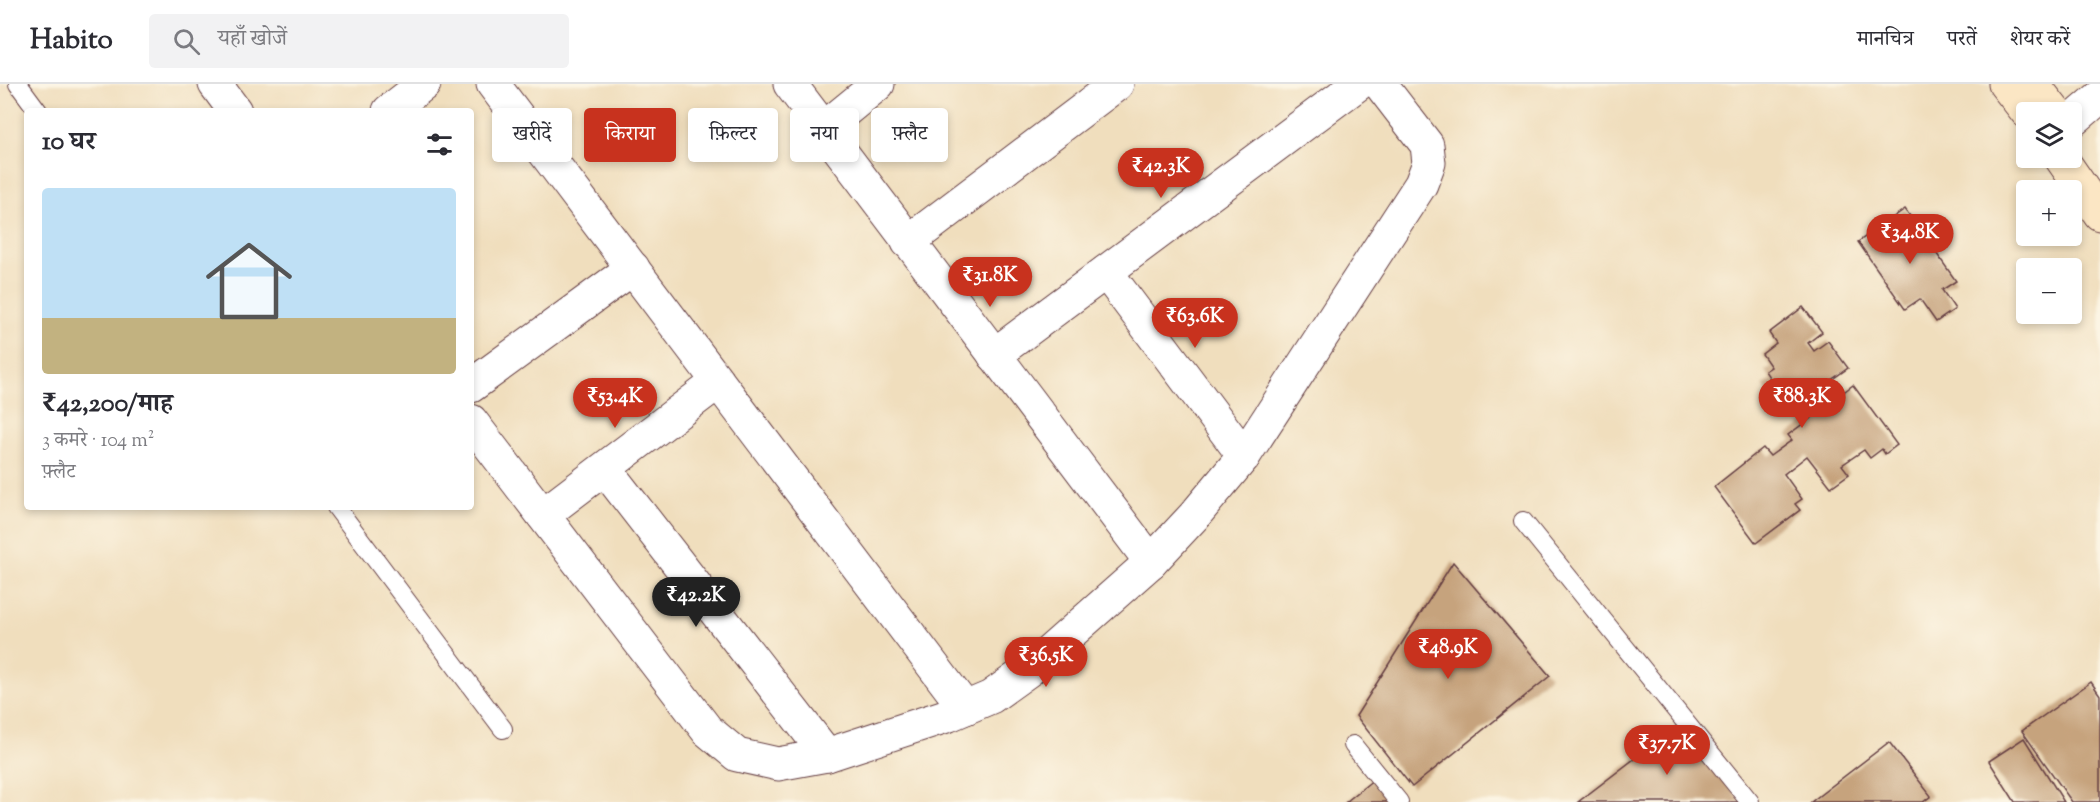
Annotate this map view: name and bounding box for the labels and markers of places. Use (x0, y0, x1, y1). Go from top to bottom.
pin: ₹42.3K (1112, 148, 1210, 199)
pin: ₹34.8K (1861, 214, 1959, 265)
pin: ₹31.8K (941, 257, 1039, 308)
pin: ₹63.6K (1146, 298, 1244, 349)
pin: ₹53.4K (566, 378, 664, 429)
pin: ₹88.3K (1753, 378, 1851, 429)
pin: ₹42.2K (647, 577, 745, 628)
pin: ₹48.9K (1399, 629, 1497, 680)
pin: ₹36.5K (997, 637, 1095, 688)
pin: ₹37.7K (1618, 725, 1716, 776)

